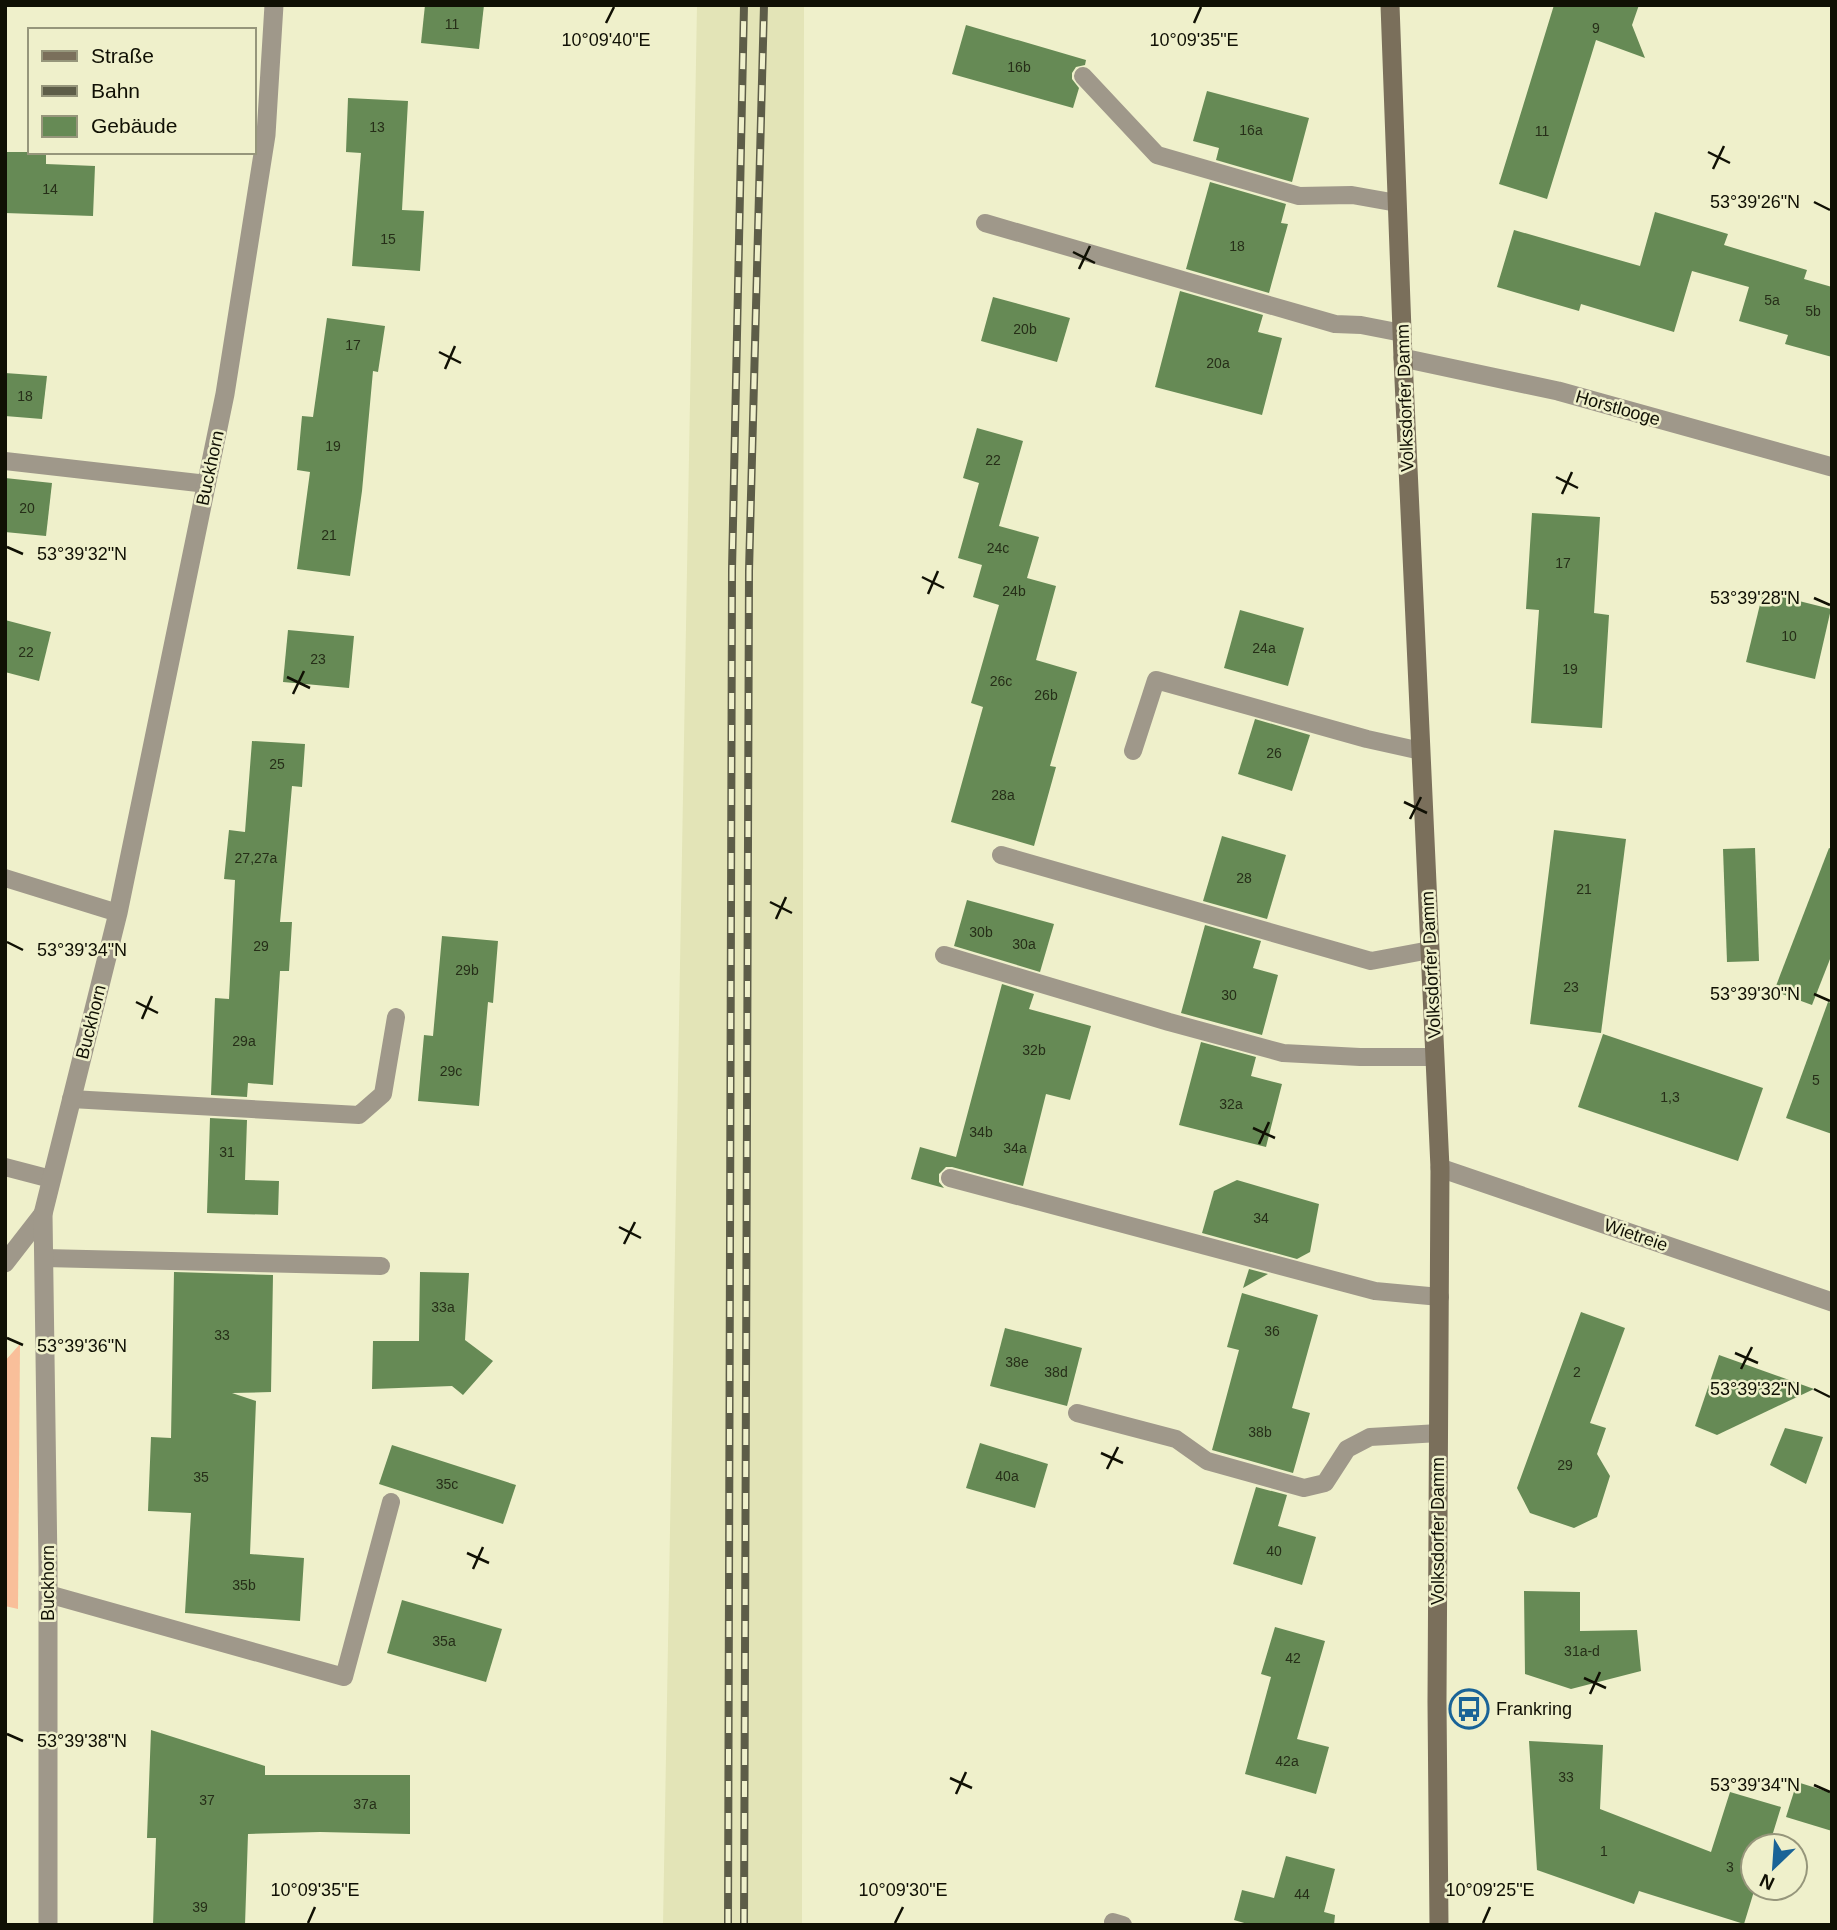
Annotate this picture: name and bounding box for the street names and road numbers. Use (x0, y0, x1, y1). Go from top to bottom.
street label: Volksdorfer Damm (1392, 324, 1418, 472)
street label: Horstlooge (1573, 386, 1663, 430)
street label: Buckhorn (192, 429, 228, 507)
street label: Volksdorfer Damm (1417, 891, 1445, 1039)
street label: Buckhorn (72, 983, 110, 1061)
street label: Wietreie (1602, 1215, 1670, 1255)
street label: Volksdorfer Damm (1428, 1457, 1448, 1605)
street label: Buckhorn (38, 1545, 58, 1621)

